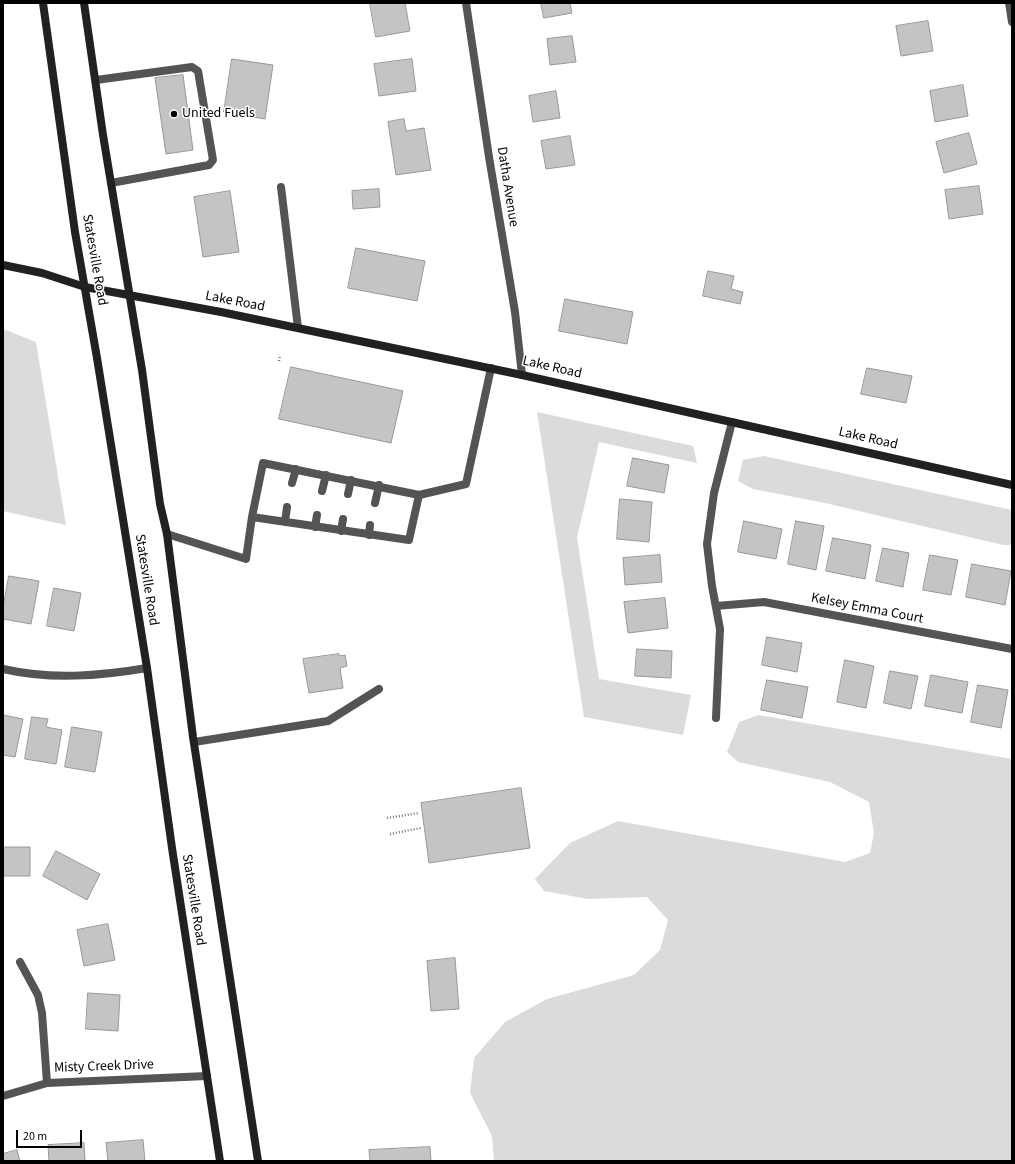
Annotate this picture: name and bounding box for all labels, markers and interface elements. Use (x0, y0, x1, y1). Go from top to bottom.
place label: United Fuels (182, 106, 255, 122)
marker: United Fuels (169, 109, 179, 119)
street label: Datha Avenue (492, 146, 522, 228)
street label: Statesville Road (78, 213, 110, 307)
street label: Lake Road (204, 288, 266, 316)
street label: Lake Road (521, 353, 583, 383)
street label: Lake Road (837, 424, 899, 454)
street label: Statesville Road (130, 533, 162, 627)
street label: Kelsey Emma Court (809, 590, 925, 628)
street label: Statesville Road (177, 853, 209, 947)
street label: Misty Creek Drive (54, 1057, 154, 1077)
scale bar (18, 1122, 84, 1148)
text: 20 m (23, 1128, 47, 1145)

